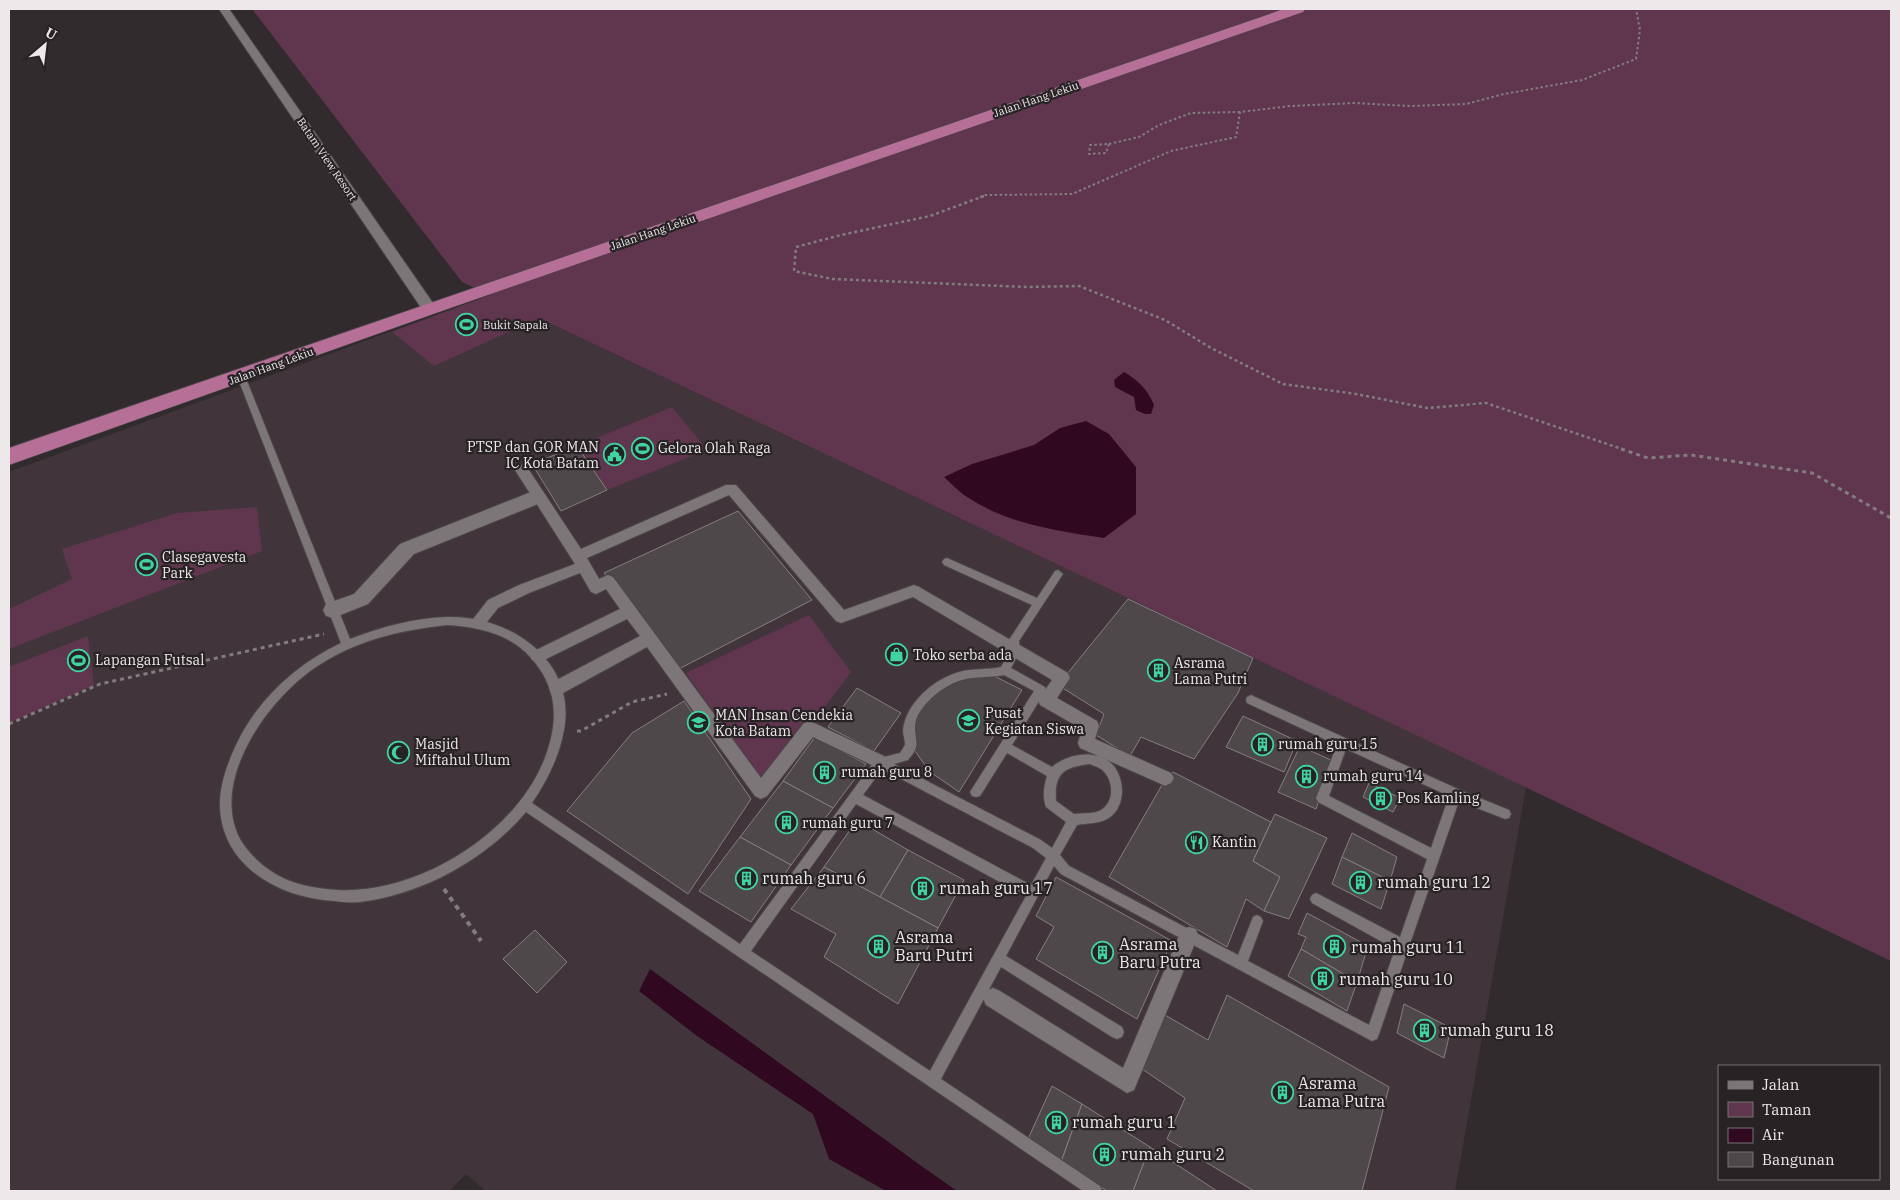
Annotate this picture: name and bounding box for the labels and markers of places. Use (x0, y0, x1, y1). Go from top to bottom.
sports icon: Bukit Sapala (455, 313, 479, 337)
place label: Bukit Sapala (483, 318, 548, 332)
sports icon: Gelora Olah Raga (630, 436, 654, 460)
place label: PTSP dan GOR MAN IC Kota Batam (467, 438, 599, 472)
place label: Gelora Olah Raga (658, 439, 771, 457)
public building icon: PTSP dan GOR MAN IC Kota Batam (603, 443, 627, 467)
place label: Clasegavesta Park (162, 548, 247, 582)
sports icon: Clasegavesta Park (134, 553, 158, 577)
shop icon: Toko serba ada (885, 643, 909, 667)
place label: Toko serba ada (913, 646, 1013, 664)
sports icon: Lapangan Futsal (67, 648, 91, 672)
place label: Lapangan Futsal (95, 651, 204, 669)
place label: Asrama Lama Putri (1174, 654, 1247, 688)
building icon: Asrama Lama Putri (1146, 659, 1170, 683)
place label: Pusat Kegiatan Siswa (985, 704, 1085, 738)
place label: MAN Insan Cendekia Kota Batam (715, 706, 853, 740)
school or university icon: Pusat Kegiatan Siswa (957, 709, 981, 733)
school or university icon: MAN Insan Cendekia Kota Batam (687, 711, 711, 735)
building icon: rumah guru 15 (1250, 732, 1274, 756)
place label: Masjid Miftahul Ulum (415, 735, 510, 769)
place label: rumah guru 15 (1278, 735, 1378, 753)
mosque icon: Masjid Miftahul Ulum (387, 740, 411, 764)
building icon: rumah guru 8 (813, 760, 837, 784)
place label: rumah guru 8 (841, 763, 932, 781)
building icon: rumah guru 14 (1295, 764, 1319, 788)
place label: rumah guru 14 (1323, 767, 1423, 785)
building icon: Pos Kamling (1369, 786, 1393, 810)
place label: Pos Kamling (1397, 789, 1480, 807)
building icon: rumah guru 7 (774, 811, 798, 835)
place label: rumah guru 7 (802, 814, 893, 832)
restaurant icon: Kantin (1184, 830, 1208, 854)
place label: Kantin (1212, 833, 1257, 851)
building icon: rumah guru 6 (734, 866, 758, 890)
place label: rumah guru 6 (762, 868, 866, 888)
building icon: rumah guru 12 (1349, 870, 1373, 894)
place label: rumah guru 12 (1377, 872, 1491, 892)
building icon: rumah guru 17 (911, 876, 935, 900)
place label: rumah guru 17 (939, 878, 1053, 898)
place label: Asrama Baru Putri (895, 927, 973, 965)
building icon: Asrama Baru Putri (867, 934, 891, 958)
place label: Asrama Baru Putra (1119, 934, 1201, 972)
building icon: rumah guru 11 (1323, 935, 1347, 959)
place label: rumah guru 11 (1351, 937, 1465, 957)
building icon: Asrama Baru Putra (1091, 941, 1115, 965)
building icon: rumah guru 10 (1311, 967, 1335, 991)
place label: rumah guru 10 (1339, 969, 1453, 989)
building icon: rumah guru 18 (1412, 1018, 1436, 1042)
place label: rumah guru 18 (1440, 1020, 1554, 1040)
place label: Asrama Lama Putra (1298, 1073, 1386, 1111)
building icon: Asrama Lama Putra (1270, 1080, 1294, 1104)
building icon: rumah guru 1 (1044, 1110, 1068, 1134)
place label: rumah guru 1 (1072, 1112, 1176, 1132)
building icon: rumah guru 2 (1093, 1142, 1117, 1166)
place label: rumah guru 2 (1121, 1144, 1225, 1164)

